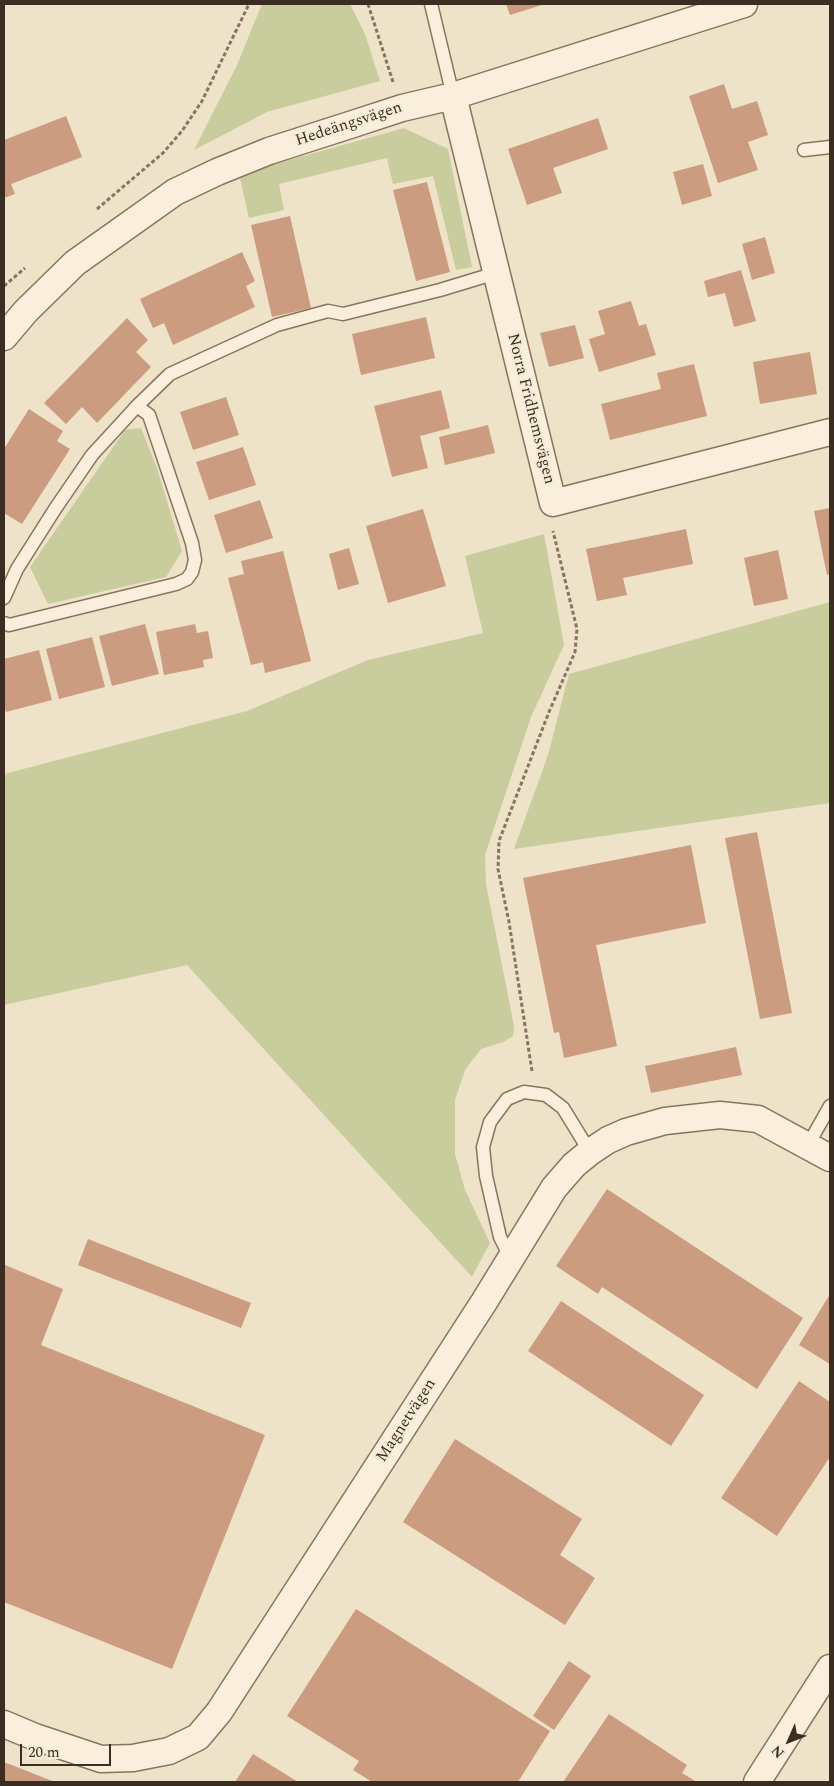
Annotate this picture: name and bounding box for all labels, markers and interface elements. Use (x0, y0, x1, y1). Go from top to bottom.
street label: Hedeängsvägen (293, 99, 405, 151)
street label: Norra Fridhemsvägen (502, 332, 558, 486)
street label: Magnetvägen (373, 1376, 441, 1466)
north arrow (764, 1716, 814, 1766)
scale bar (22, 1734, 114, 1766)
text: N (766, 1740, 789, 1763)
text: 20 m (28, 1741, 60, 1764)

